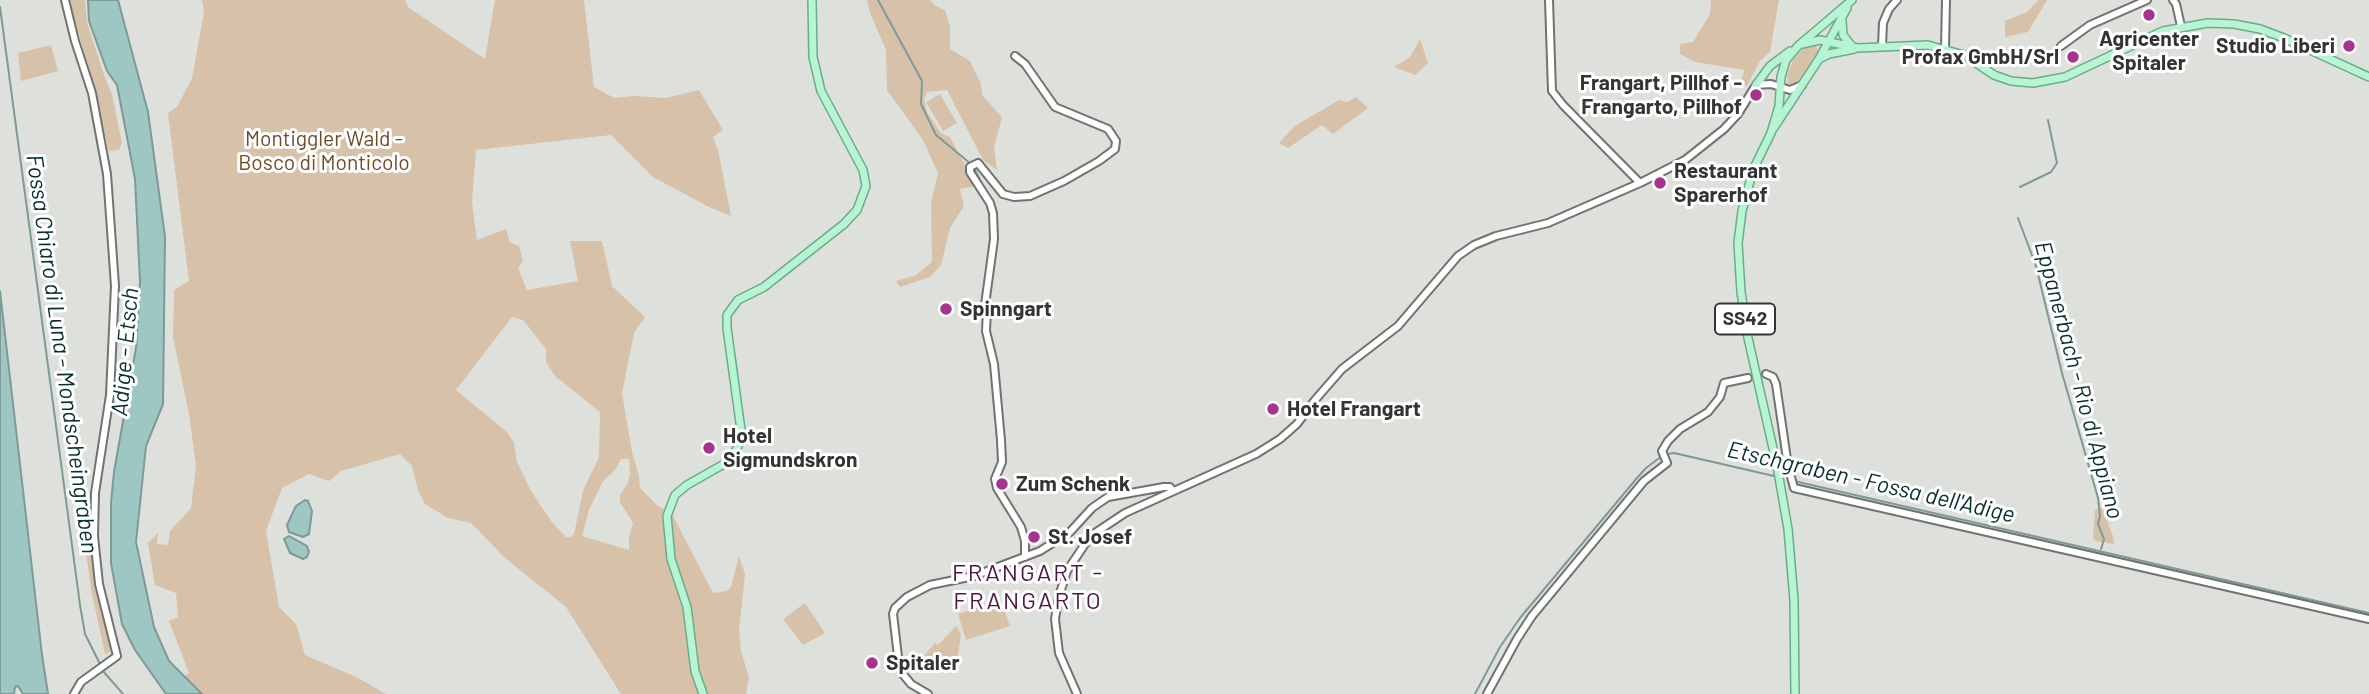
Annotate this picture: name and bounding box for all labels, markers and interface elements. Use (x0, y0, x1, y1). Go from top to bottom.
marker: Agricenter Spitaler (2141, 7, 2157, 23)
place label: Agricenter Spitaler (2099, 26, 2199, 76)
place label: Studio Liberi (2216, 33, 2335, 59)
marker: Studio Liberi (2341, 38, 2357, 54)
place label: Profax GmbH/Srl (1902, 44, 2059, 70)
marker: Profax GmbH/Srl (2065, 49, 2081, 65)
place label: Frangart, Pillhof - Frangarto, Pillhof (1580, 70, 1742, 120)
marker: Frangart, Pillhof - Frangarto, Pillhof (1748, 87, 1764, 103)
park label: Montiggler Wald - Bosco di Monticolo (238, 126, 410, 176)
water label: Fossa Chiaro di Luna - Mondscheingraben (20, 153, 104, 555)
place label: Restaurant Sparerhof (1674, 158, 1778, 208)
marker: Restaurant Sparerhof (1652, 175, 1668, 191)
water label: Eppanerbach - Rio di Appiano (2029, 238, 2129, 522)
water label: Adige - Etsch (106, 287, 144, 417)
place label: Spinngart (960, 296, 1052, 322)
marker: Spinngart (938, 301, 954, 317)
road number: SS42 (1715, 304, 1775, 334)
place label: Hotel Frangart (1287, 396, 1421, 422)
marker: Hotel Frangart (1265, 401, 1281, 417)
place label: Hotel Sigmundskron (723, 423, 858, 473)
water label: Etschgraben - Fossa dell'Adige (1725, 435, 2017, 529)
marker: Hotel Sigmundskron (701, 440, 717, 456)
place label: Zum Schenk (1016, 471, 1130, 497)
marker: Zum Schenk (994, 476, 1010, 492)
place label: St. Josef (1048, 524, 1132, 550)
marker: St. Josef (1026, 529, 1042, 545)
district label: FRANGART - FRANGARTO (953, 559, 1103, 615)
place label: Spitaler (886, 650, 959, 676)
marker: Spitaler (864, 655, 880, 671)

